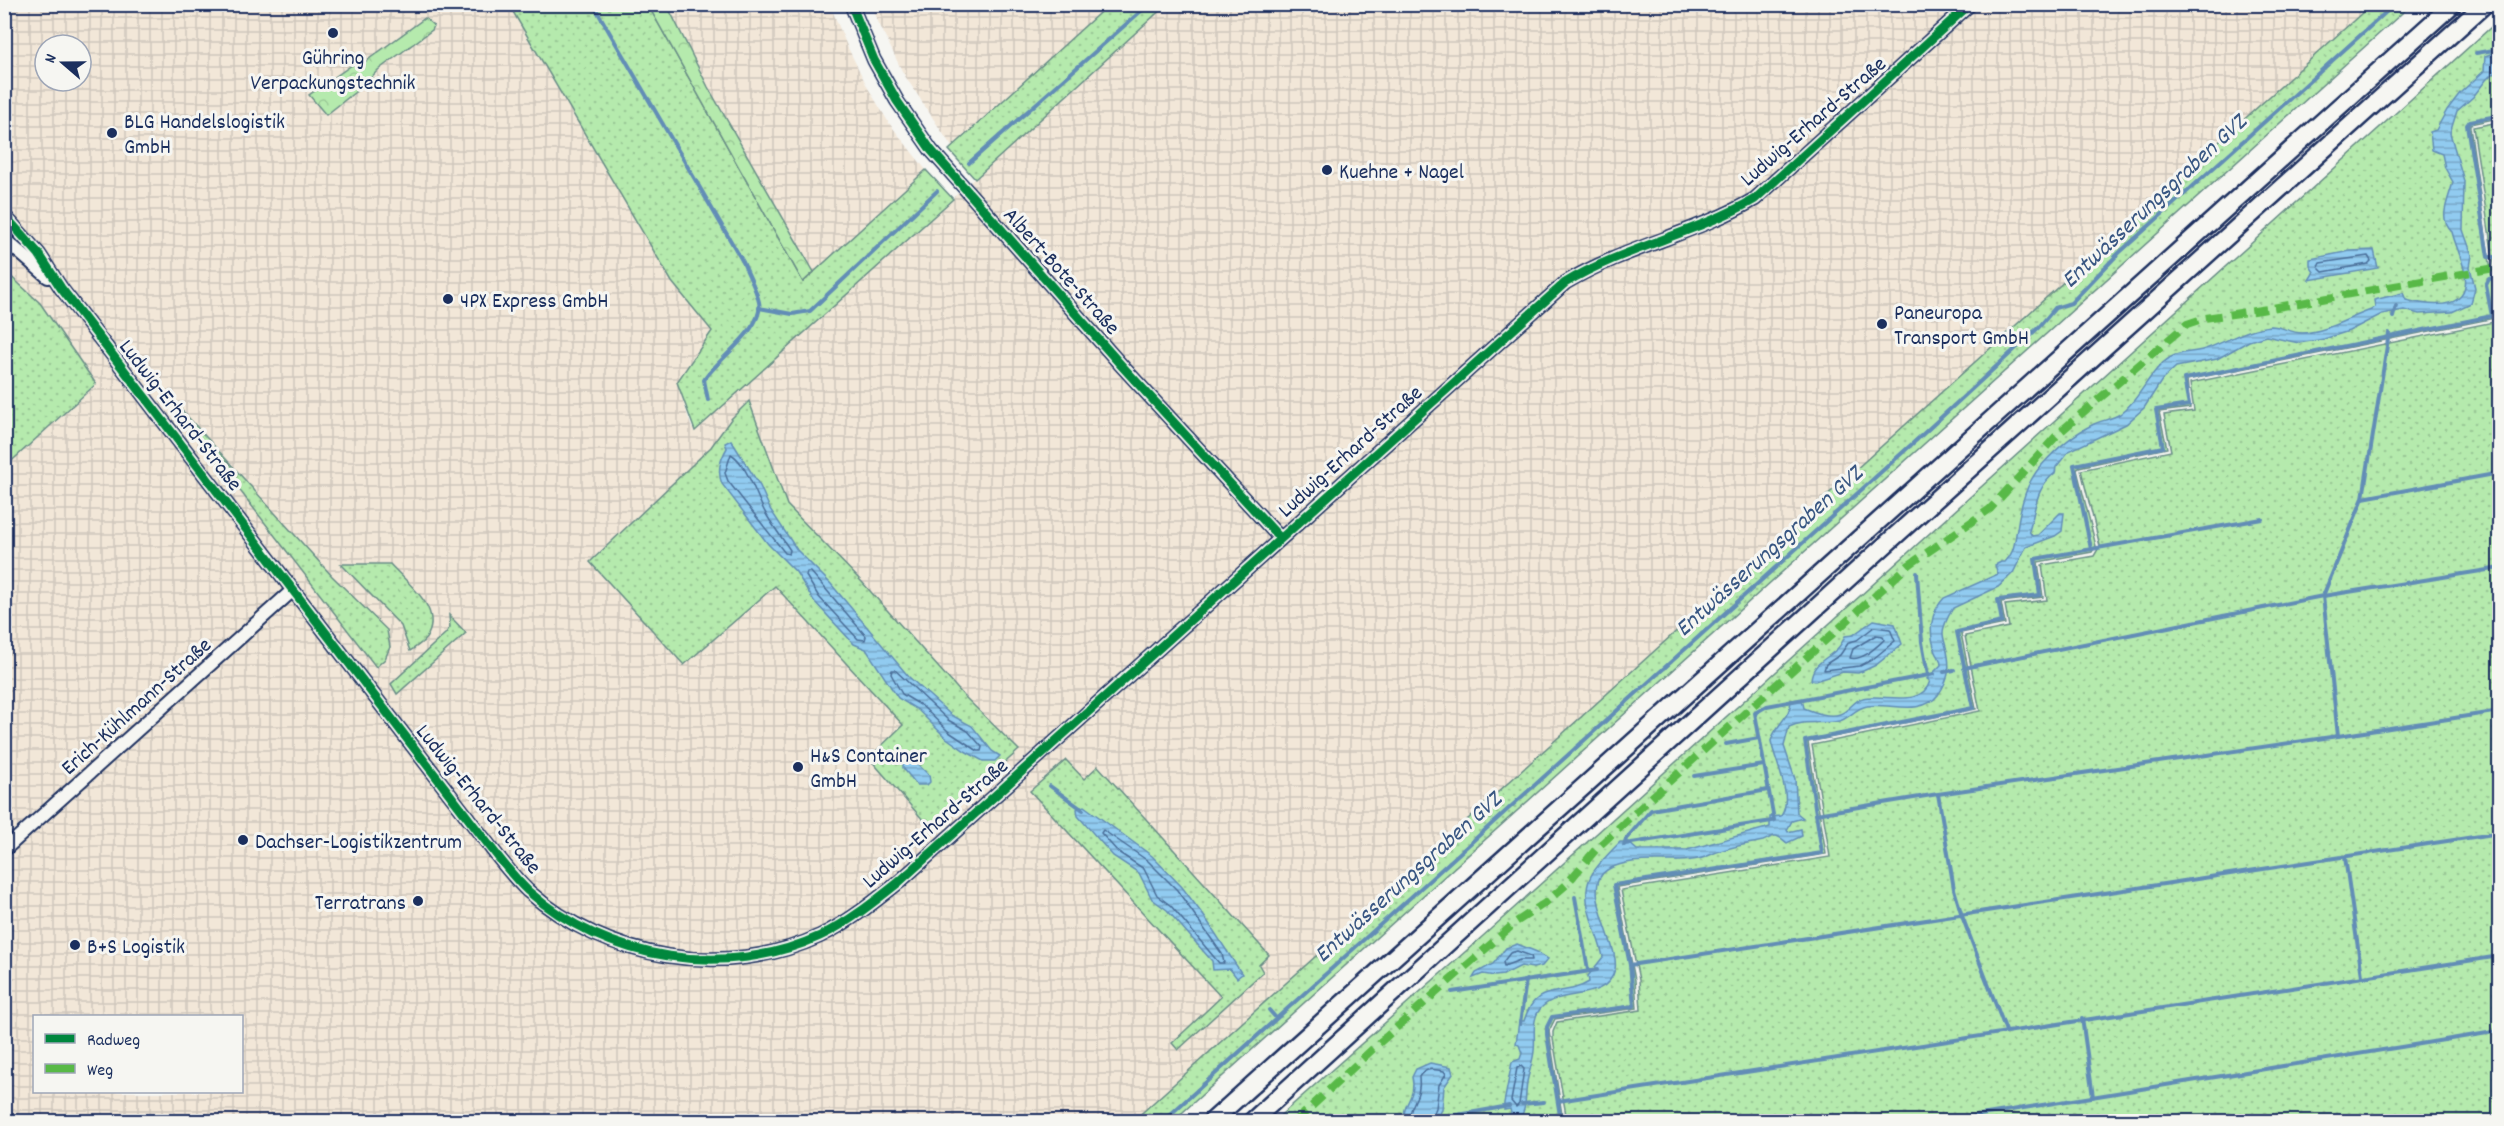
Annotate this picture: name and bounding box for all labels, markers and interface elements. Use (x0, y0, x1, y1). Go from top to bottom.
marker: Gühring Verpackungstechnik (326, 26, 340, 40)
north arrow (33, 33, 93, 93)
place label: Gühring Verpackungstechnik (250, 44, 416, 100)
street label: Ludwig-Erhard-Straße (1734, 50, 1894, 195)
text: N (39, 51, 63, 66)
water label: Entwässerungsgraben GVZ (2055, 106, 2256, 297)
place label: BLG Handelslogistik GmbH (124, 108, 285, 164)
marker: BLG Handelslogistik GmbH (105, 126, 119, 140)
place label: Kuehne + Nagel (1339, 158, 1464, 189)
marker: Kuehne + Nagel (1320, 163, 1334, 177)
street label: Albert-Bote-Straße (995, 202, 1126, 343)
place label: 4PX Express GmbH (460, 287, 609, 318)
marker: 4PX Express GmbH (441, 292, 455, 306)
place label: Paneuropa Transport GmbH (1894, 299, 2029, 355)
marker: Paneuropa Transport GmbH (1875, 317, 1889, 331)
street label: Ludwig-Erhard-Straße (110, 334, 248, 499)
street label: Ludwig-Erhard-Straße (1272, 379, 1431, 526)
water label: Entwässerungsgraben GVZ (1669, 458, 1873, 646)
street label: Erich-Kühlmann-Straße (55, 631, 220, 784)
street label: Ludwig-Erhard-Straße (407, 719, 548, 882)
place label: H&S Container GmbH (810, 742, 928, 798)
street label: Ludwig-Erhard-Straße (856, 752, 1016, 897)
marker: H&S Container GmbH (791, 760, 805, 774)
water label: Entwässerungsgraben GVZ (1308, 784, 1512, 972)
place label: Dachser-Logistikzentrum (255, 828, 462, 859)
marker: Dachser-Logistikzentrum (236, 833, 250, 847)
place label: Terratrans (315, 889, 406, 920)
marker: Terratrans (411, 894, 425, 908)
place label: B+S Logistik (87, 933, 185, 964)
marker: B+S Logistik (68, 938, 82, 952)
legend (33, 1015, 243, 1093)
text: Radweg (87, 1029, 140, 1054)
text: Weg (87, 1059, 113, 1084)

